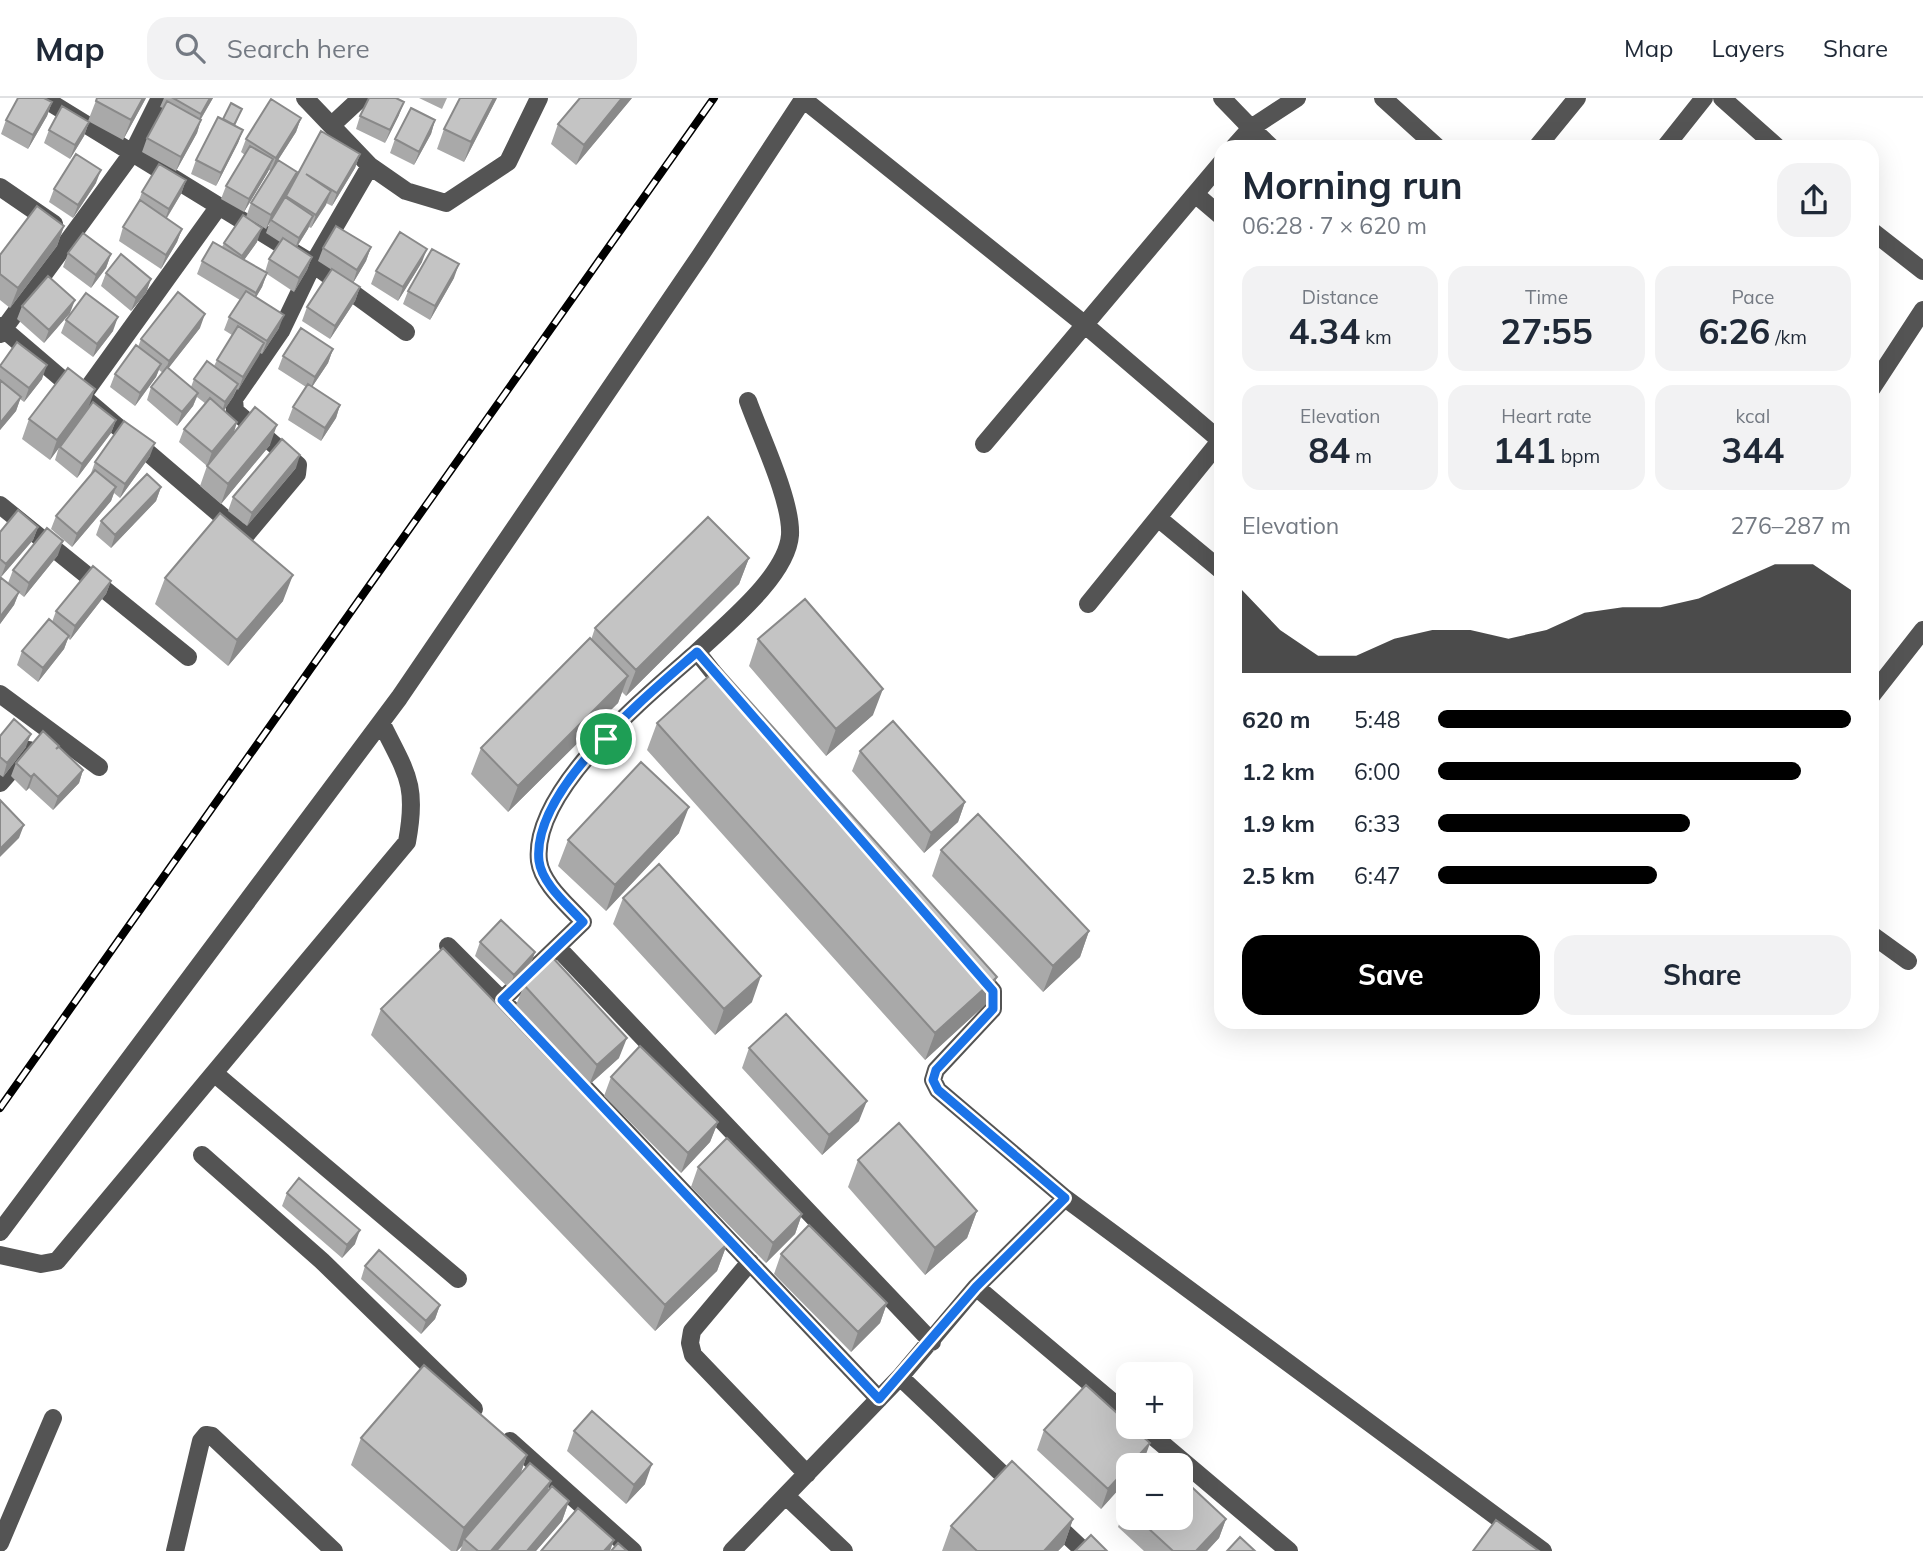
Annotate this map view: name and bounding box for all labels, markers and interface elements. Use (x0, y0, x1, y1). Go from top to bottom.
search box (147, 17, 637, 80)
text: Map (35, 28, 105, 69)
icon: search (171, 29, 209, 67)
text: Search here (227, 32, 370, 65)
text: Map (1624, 33, 1673, 63)
text: Layers (1711, 33, 1785, 63)
text: Share (1823, 33, 1888, 63)
text: Morning run (1242, 161, 1463, 209)
button: share (1777, 163, 1851, 237)
text: 06:28 · 7 × 620 m (1242, 211, 1427, 240)
text: Distance (1302, 285, 1379, 309)
text: Time (1525, 285, 1568, 309)
text: Pace (1731, 285, 1774, 309)
text: 4.34 (1289, 309, 1360, 353)
text: 27:55 (1500, 309, 1593, 353)
text: 6:26 (1699, 309, 1770, 353)
text: km (1360, 325, 1392, 349)
text: /km (1770, 325, 1807, 349)
text: Elevation (1300, 404, 1380, 428)
text: Heart rate (1501, 404, 1592, 428)
text: kcal (1735, 404, 1770, 428)
text: 84 (1308, 428, 1350, 472)
text: 141 (1493, 428, 1556, 472)
text: 344 (1721, 428, 1784, 472)
text: m (1350, 444, 1372, 468)
text: bpm (1556, 444, 1600, 468)
text: Elevation (1242, 511, 1339, 540)
text: 276–287 m (1730, 511, 1851, 540)
text: 620 m (1242, 705, 1310, 734)
text: 5:48 (1354, 705, 1401, 734)
pin (576, 709, 636, 769)
icon: arrive (587, 720, 625, 758)
text: 1.2 km (1242, 757, 1315, 786)
text: 6:00 (1354, 757, 1401, 786)
text: 1.9 km (1242, 809, 1315, 838)
text: 6:33 (1354, 809, 1401, 838)
text: 2.5 km (1242, 861, 1315, 890)
text: 6:47 (1354, 861, 1401, 890)
button: Save (1242, 935, 1540, 1015)
button: Share (1554, 935, 1851, 1015)
map controls (1116, 1362, 1193, 1530)
button: + (1116, 1362, 1193, 1439)
button: − (1116, 1453, 1193, 1530)

